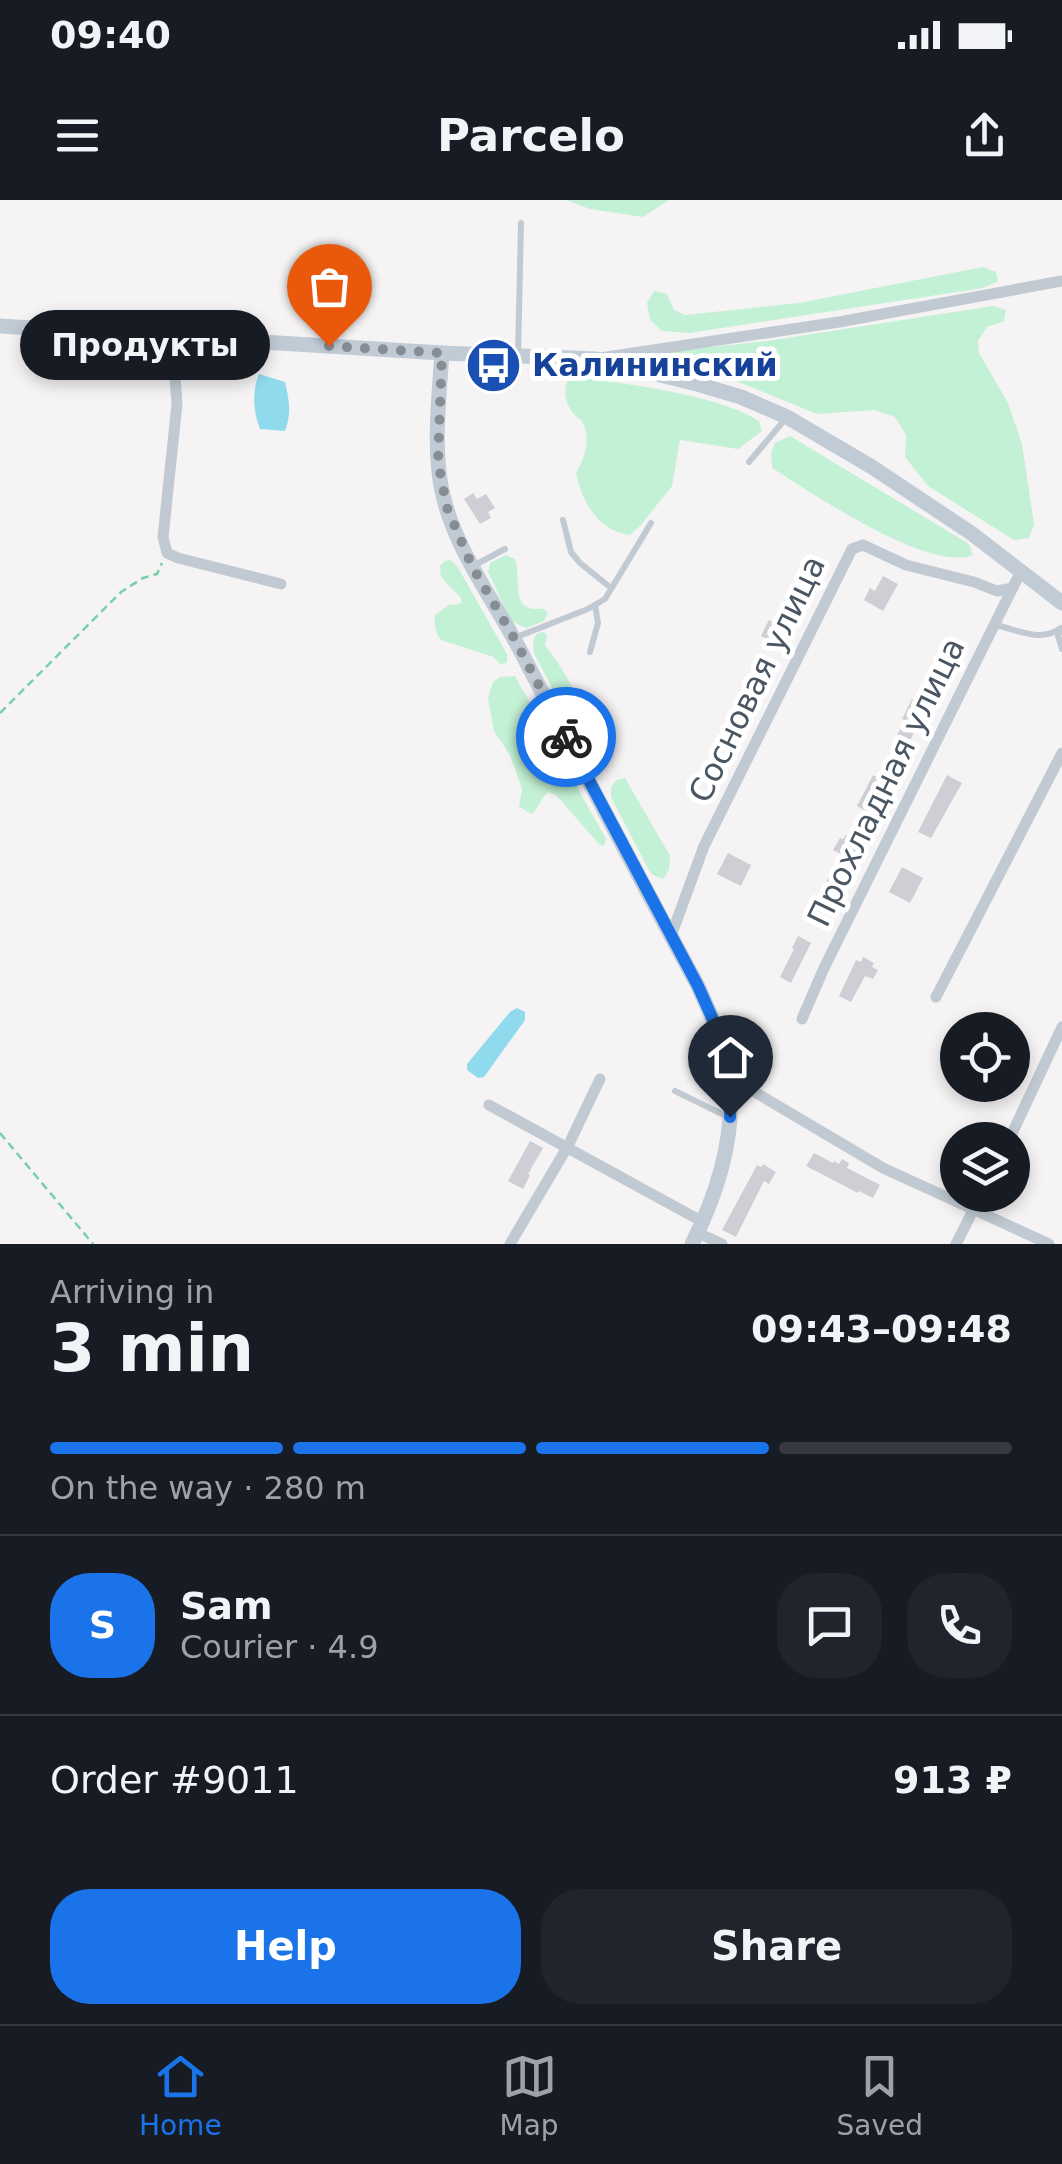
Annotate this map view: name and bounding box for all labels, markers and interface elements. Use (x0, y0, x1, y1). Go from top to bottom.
text: 09:40 (50, 13, 171, 57)
icon: menu (50, 108, 105, 163)
icon: share (957, 108, 1012, 163)
text: Parcelo (437, 109, 625, 162)
pin (287, 244, 372, 347)
icon: bag (302, 259, 357, 314)
callout: Продукты (19, 311, 269, 381)
text: Продукты (51, 326, 239, 364)
bus stop icon: Калининский (463, 335, 523, 395)
place label: Калининский (532, 346, 778, 384)
street label: Сосновая улица (681, 550, 833, 808)
street label: Прохладная улица (800, 631, 972, 933)
courier (516, 687, 616, 787)
icon: bike (539, 710, 594, 765)
map controls (940, 1012, 1030, 1212)
button: locate (940, 1012, 1030, 1102)
pin (688, 1015, 773, 1118)
icon: home (703, 1030, 758, 1085)
button: layers (940, 1122, 1030, 1212)
text: Arriving in (50, 1273, 214, 1311)
text: 09:43–09:48 (751, 1307, 1012, 1351)
text: 3 min (50, 1311, 254, 1386)
text: On the way · 280 m (50, 1469, 366, 1507)
button: chat (777, 1573, 882, 1678)
button: phone (907, 1573, 1012, 1678)
text: Sam (180, 1584, 273, 1628)
text: S (89, 1603, 116, 1647)
text: Courier · 4.9 (180, 1628, 379, 1666)
text: Order #9011 (50, 1758, 299, 1802)
text: 913 ₽ (893, 1758, 1012, 1802)
button: Help (50, 1889, 521, 2004)
button: Share (541, 1889, 1012, 2004)
tab: Home (139, 2049, 222, 2142)
tab: Map (500, 2049, 559, 2142)
tab: Saved (837, 2049, 923, 2142)

